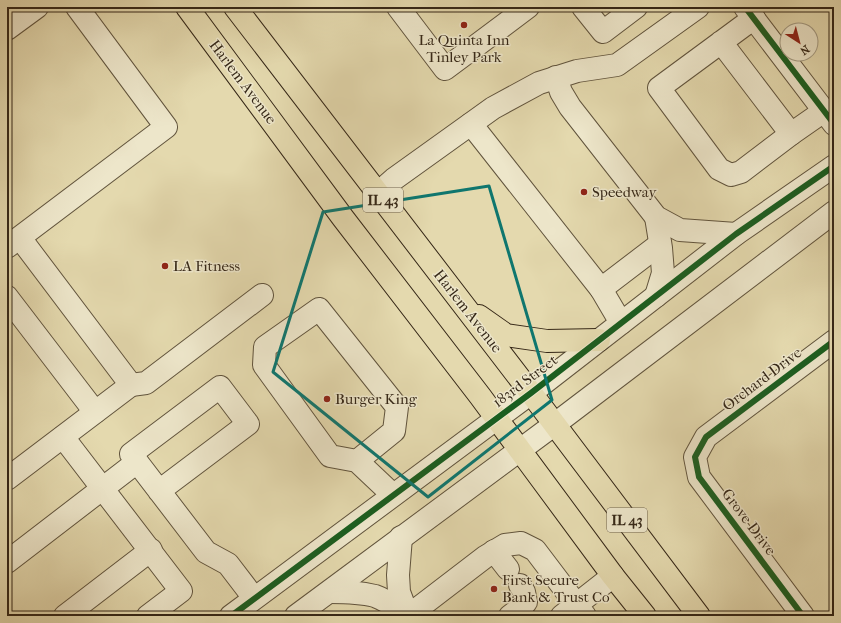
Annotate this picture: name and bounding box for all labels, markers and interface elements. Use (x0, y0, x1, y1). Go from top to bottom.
marker: La Quinta Inn Tinley Park (459, 20, 469, 30)
north arrow (779, 22, 819, 62)
place label: La Quinta Inn Tinley Park (418, 31, 510, 66)
street label: Harlem Avenue (206, 36, 281, 128)
text: N (797, 42, 812, 58)
place label: Speedway (592, 183, 657, 201)
marker: Speedway (579, 187, 589, 197)
road number: IL 43 (363, 188, 403, 212)
place label: LA Fitness (173, 257, 241, 275)
marker: LA Fitness (160, 261, 170, 271)
street label: Harlem Avenue (430, 266, 506, 357)
street label: Orchard Drive (719, 343, 806, 415)
street label: 183rd Street (489, 350, 561, 411)
place label: Burger King (335, 390, 418, 408)
marker: Burger King (322, 394, 332, 404)
street label: Grove Drive (718, 485, 780, 559)
road number: IL 43 (607, 508, 647, 532)
place label: First Secure Bank & Trust Co (502, 571, 610, 606)
marker: First Secure Bank & Trust Co (489, 584, 499, 594)

